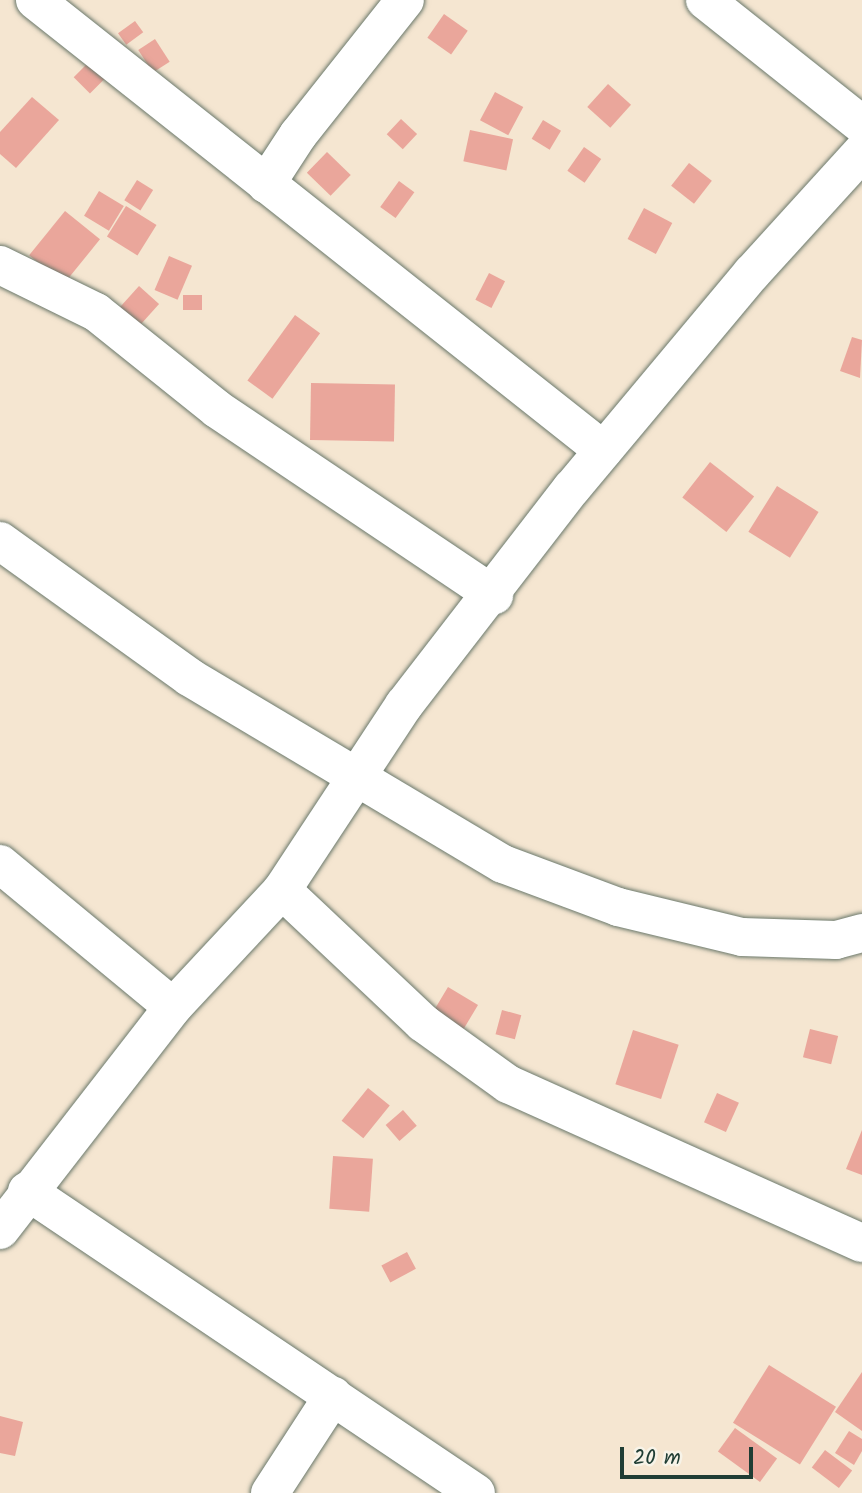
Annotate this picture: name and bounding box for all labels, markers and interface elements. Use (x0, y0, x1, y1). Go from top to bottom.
scale bar (624, 1434, 757, 1478)
text: 20 m (633, 1442, 681, 1475)

